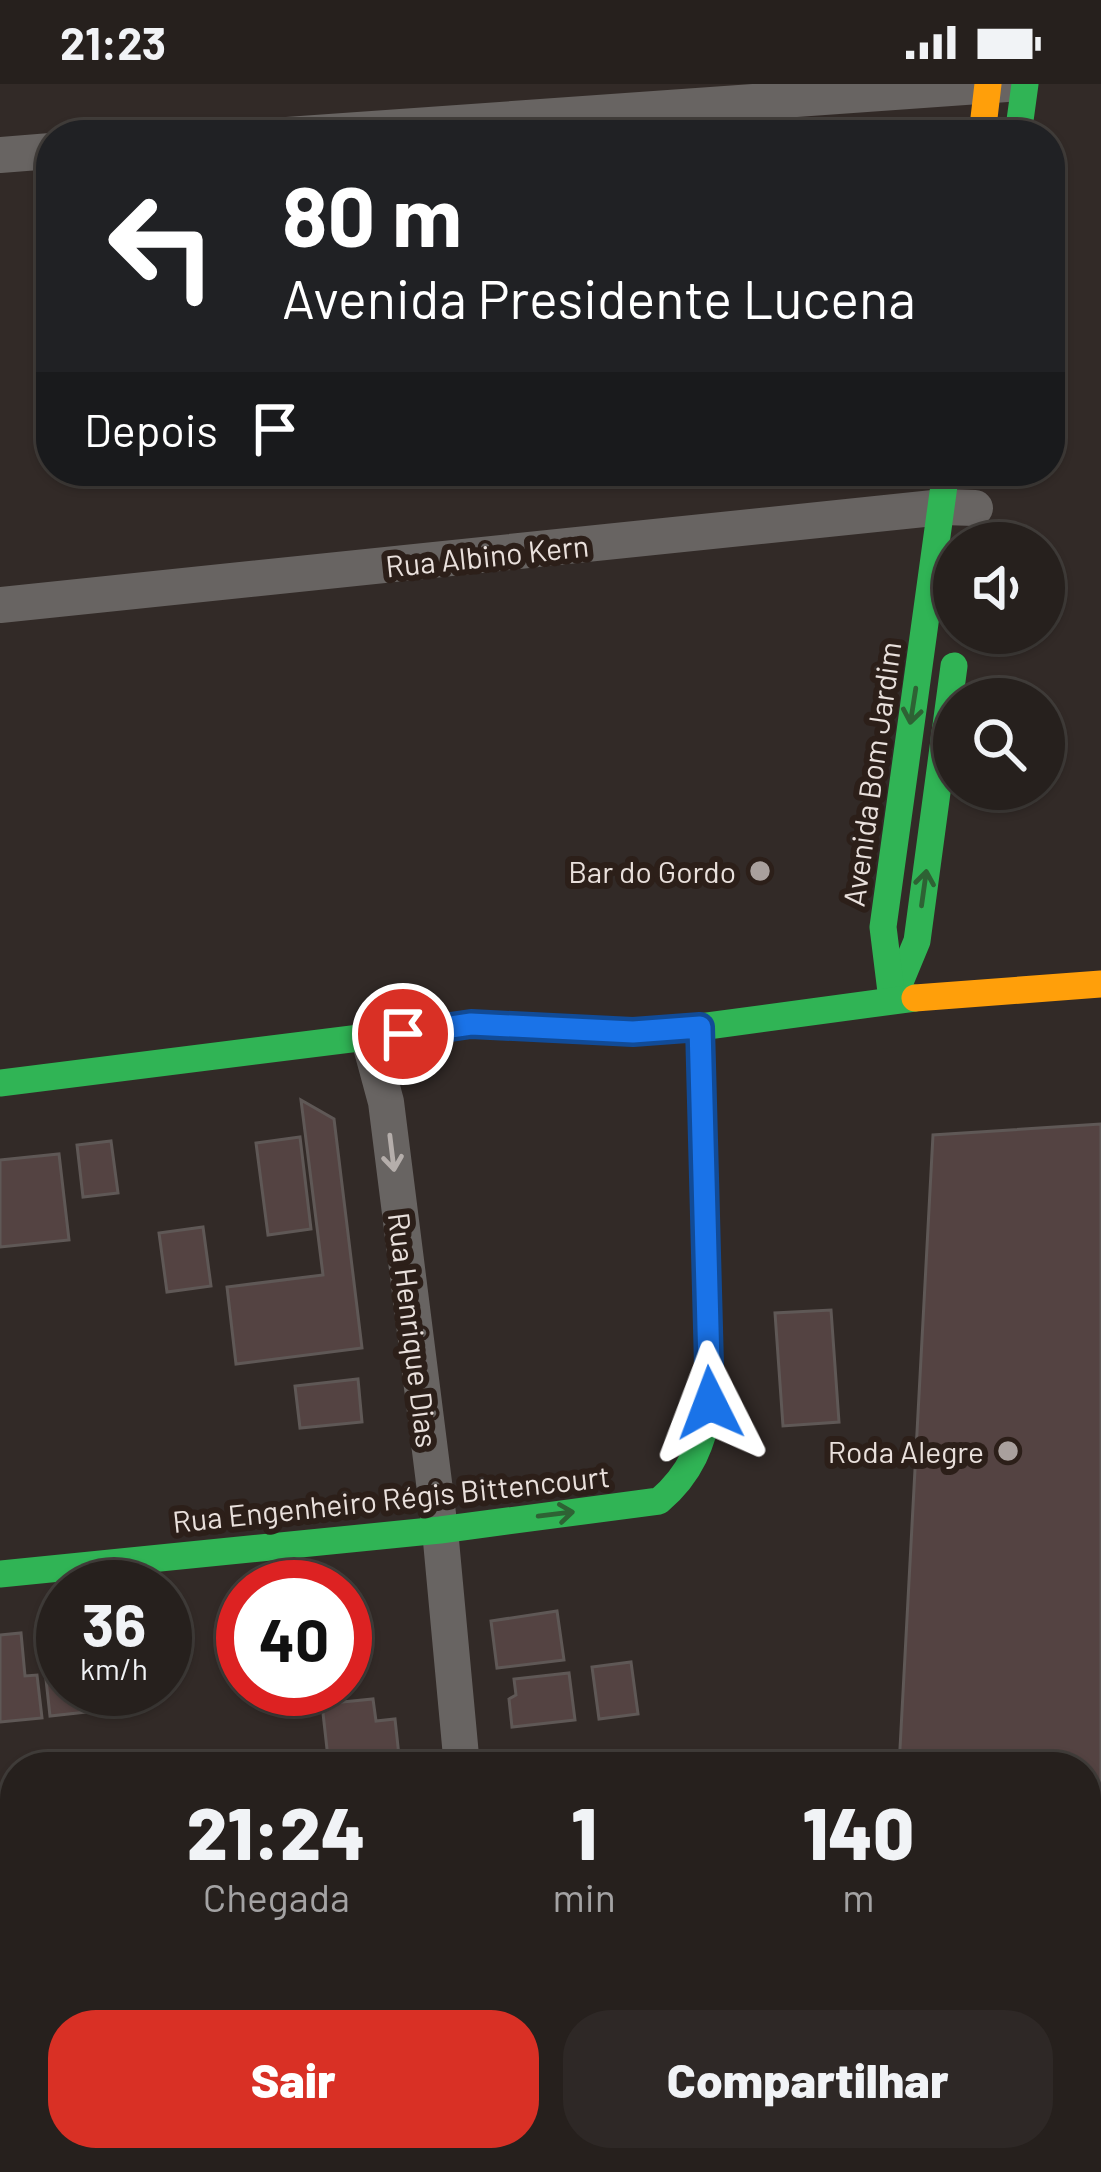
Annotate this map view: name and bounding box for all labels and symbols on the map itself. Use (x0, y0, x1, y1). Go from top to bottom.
street label: Rua Albino Kern (384, 526, 590, 584)
street label: Avenida Bom Jardim (835, 639, 907, 909)
one-way arrow (901, 686, 924, 725)
place label: Bar do Gordo (568, 853, 736, 889)
marker: Bar do Gordo (747, 858, 773, 884)
one-way arrow (913, 870, 936, 909)
pin (352, 983, 454, 1085)
one-way arrow (381, 1133, 404, 1172)
street label: Rua Henrique Dias (382, 1210, 446, 1450)
position arrow (647, 1340, 773, 1466)
place label: Roda Alegre (828, 1433, 984, 1469)
marker: Roda Alegre (995, 1438, 1021, 1464)
street label: Rua Engenheiro Régis Bittencourt (171, 1457, 611, 1539)
one-way arrow (536, 1503, 575, 1525)
speed limit sign: 40 (216, 1560, 372, 1716)

